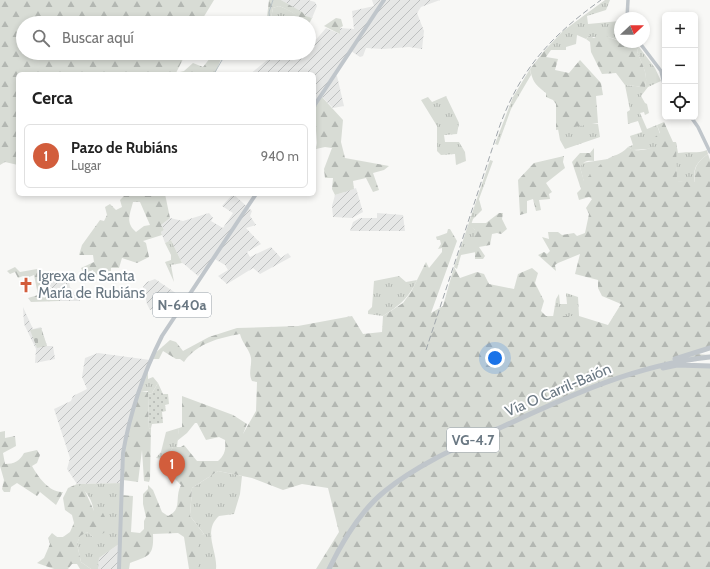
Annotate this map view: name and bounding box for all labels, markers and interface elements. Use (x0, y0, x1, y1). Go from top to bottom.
north arrow (614, 12, 650, 48)
map controls (662, 12, 698, 120)
button: + (662, 12, 698, 48)
search box (16, 16, 316, 60)
icon: search (30, 27, 52, 49)
text: Buscar aquí (62, 29, 134, 47)
button: − (662, 48, 698, 84)
button: locate (662, 84, 698, 120)
text: Cerca (32, 88, 73, 108)
text: Pazo de Rubiáns (71, 139, 178, 157)
text: 1 (44, 148, 48, 164)
text: 940 m (261, 148, 299, 164)
text: Lugar (71, 157, 101, 173)
place label: Igrexa de Santa María de Rubiáns (38, 267, 145, 302)
church icon: Igrexa de Santa María de Rubiáns (17, 276, 35, 294)
road number: N-640a (153, 293, 211, 317)
your location (485, 348, 505, 368)
street label: Vía O Carril-Baión (502, 360, 614, 420)
road number: VG-4.7 (447, 428, 499, 452)
pin: 1 (159, 451, 185, 484)

